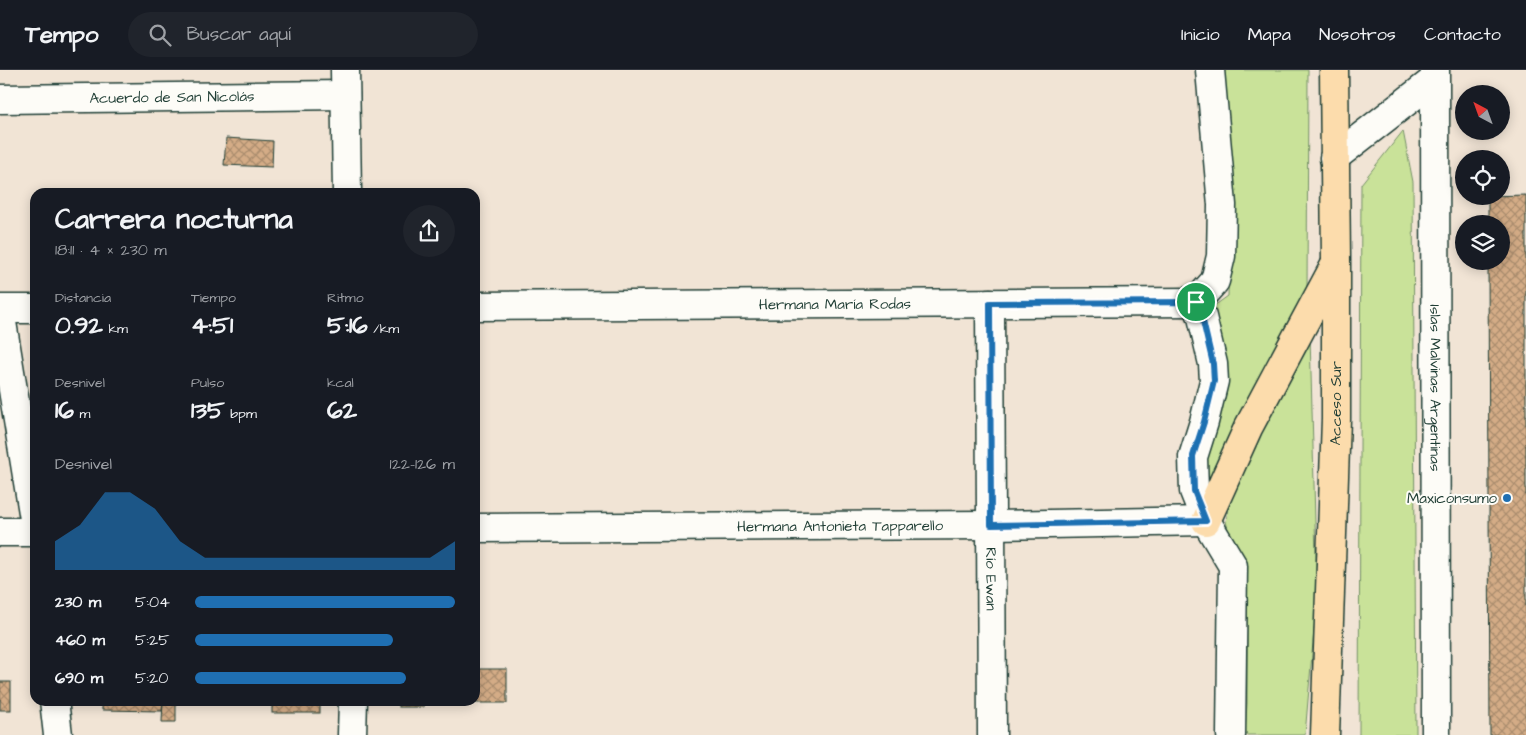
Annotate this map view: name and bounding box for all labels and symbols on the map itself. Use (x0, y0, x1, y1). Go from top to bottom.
north arrow (1455, 85, 1510, 140)
street label: Acuerdo de San Nicolás (89, 86, 255, 108)
pin (1175, 281, 1217, 323)
street label: Hermana María Rodas (759, 293, 912, 315)
street label: Islas Malvinas Argentinas (1424, 305, 1446, 472)
street label: Acceso Sur (1325, 361, 1347, 446)
place label: Maxiconsumo (1407, 488, 1498, 509)
marker: Maxiconsumo (1501, 492, 1513, 504)
street label: Hermana Antonieta Tapparello (737, 515, 944, 537)
street label: Río Ewan (981, 547, 1002, 611)

